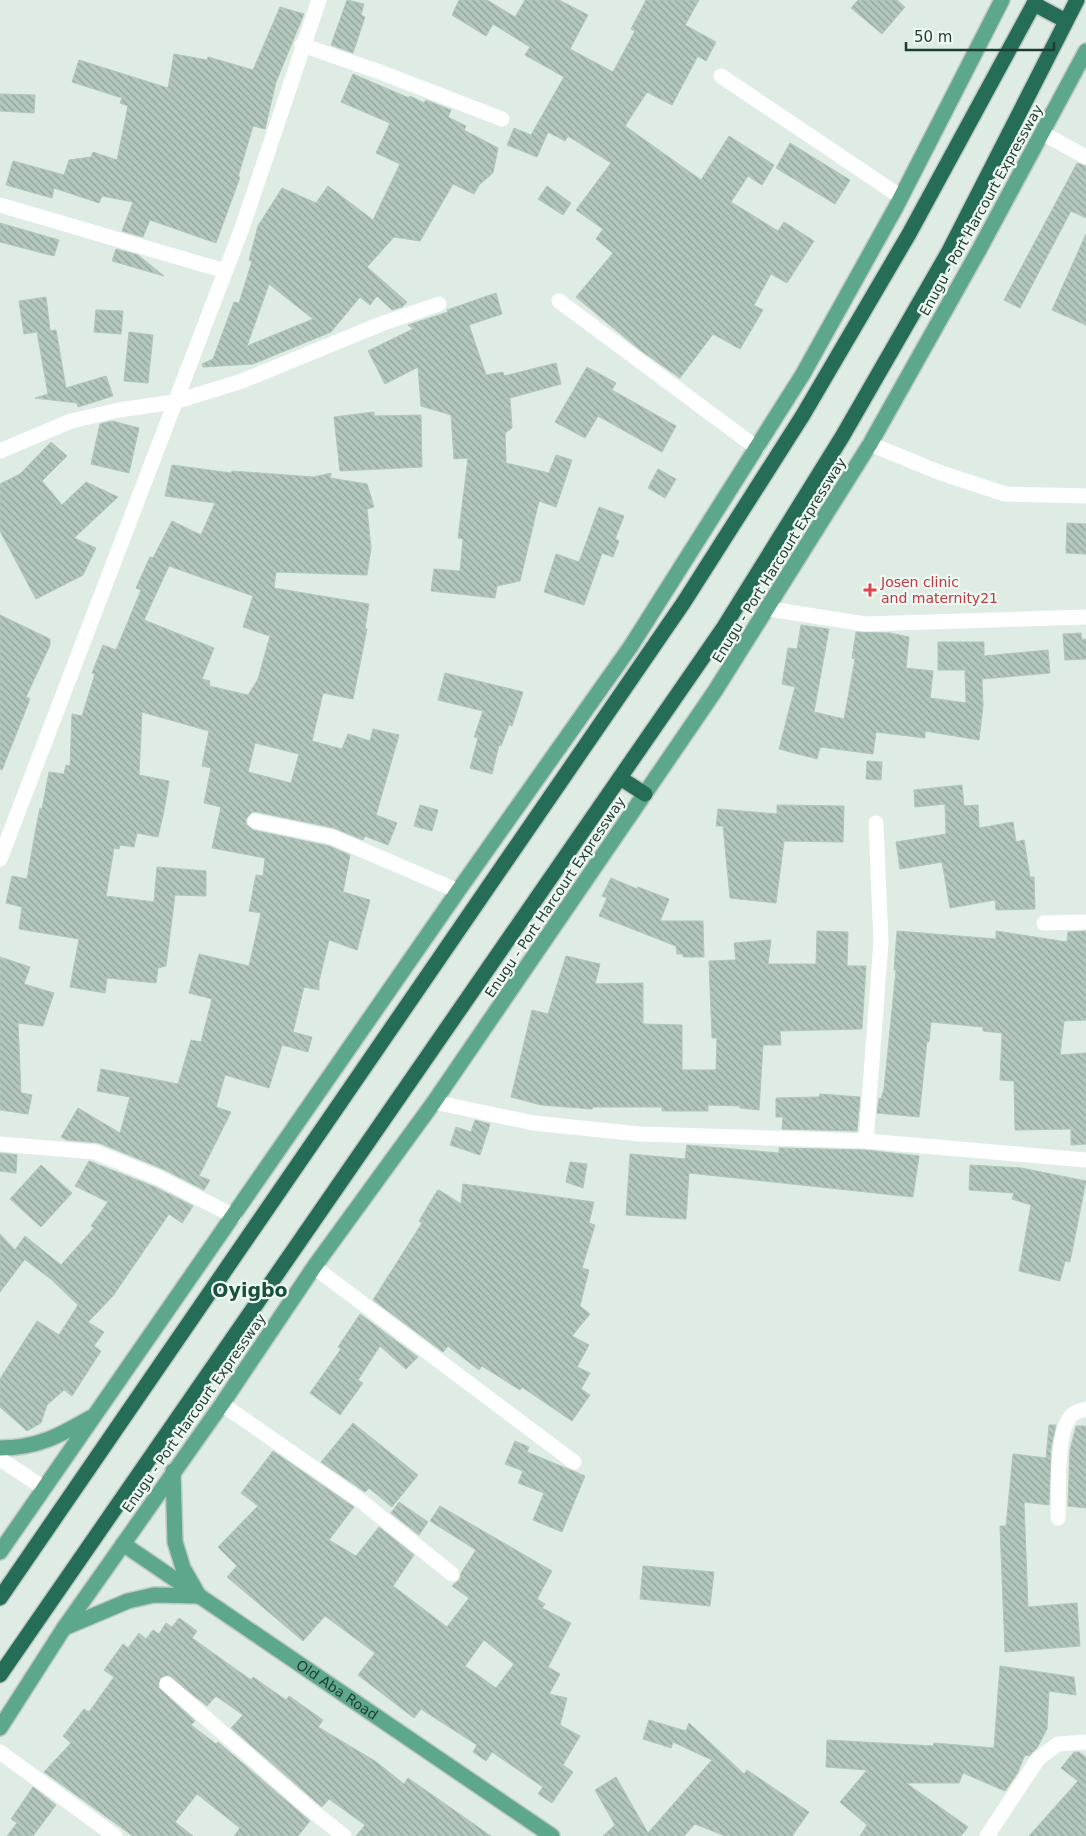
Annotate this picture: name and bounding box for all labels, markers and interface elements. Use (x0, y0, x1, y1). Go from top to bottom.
scale bar (906, 20, 1054, 52)
text: 50 m (914, 28, 952, 46)
street label: Enugu - Port Harcourt Expressway (916, 102, 1046, 318)
street label: Enugu - Port Harcourt Expressway (709, 454, 849, 666)
place label: Josen clinic and maternity21 (880, 574, 998, 606)
marker: Josen clinic and maternity21 (863, 583, 877, 597)
street label: Enugu - Port Harcourt Expressway (482, 794, 628, 1000)
district label: Oyigbo (212, 1279, 288, 1301)
street label: Enugu - Port Harcourt Expressway (119, 1311, 269, 1515)
street label: Old Aba Road (293, 1656, 381, 1723)

